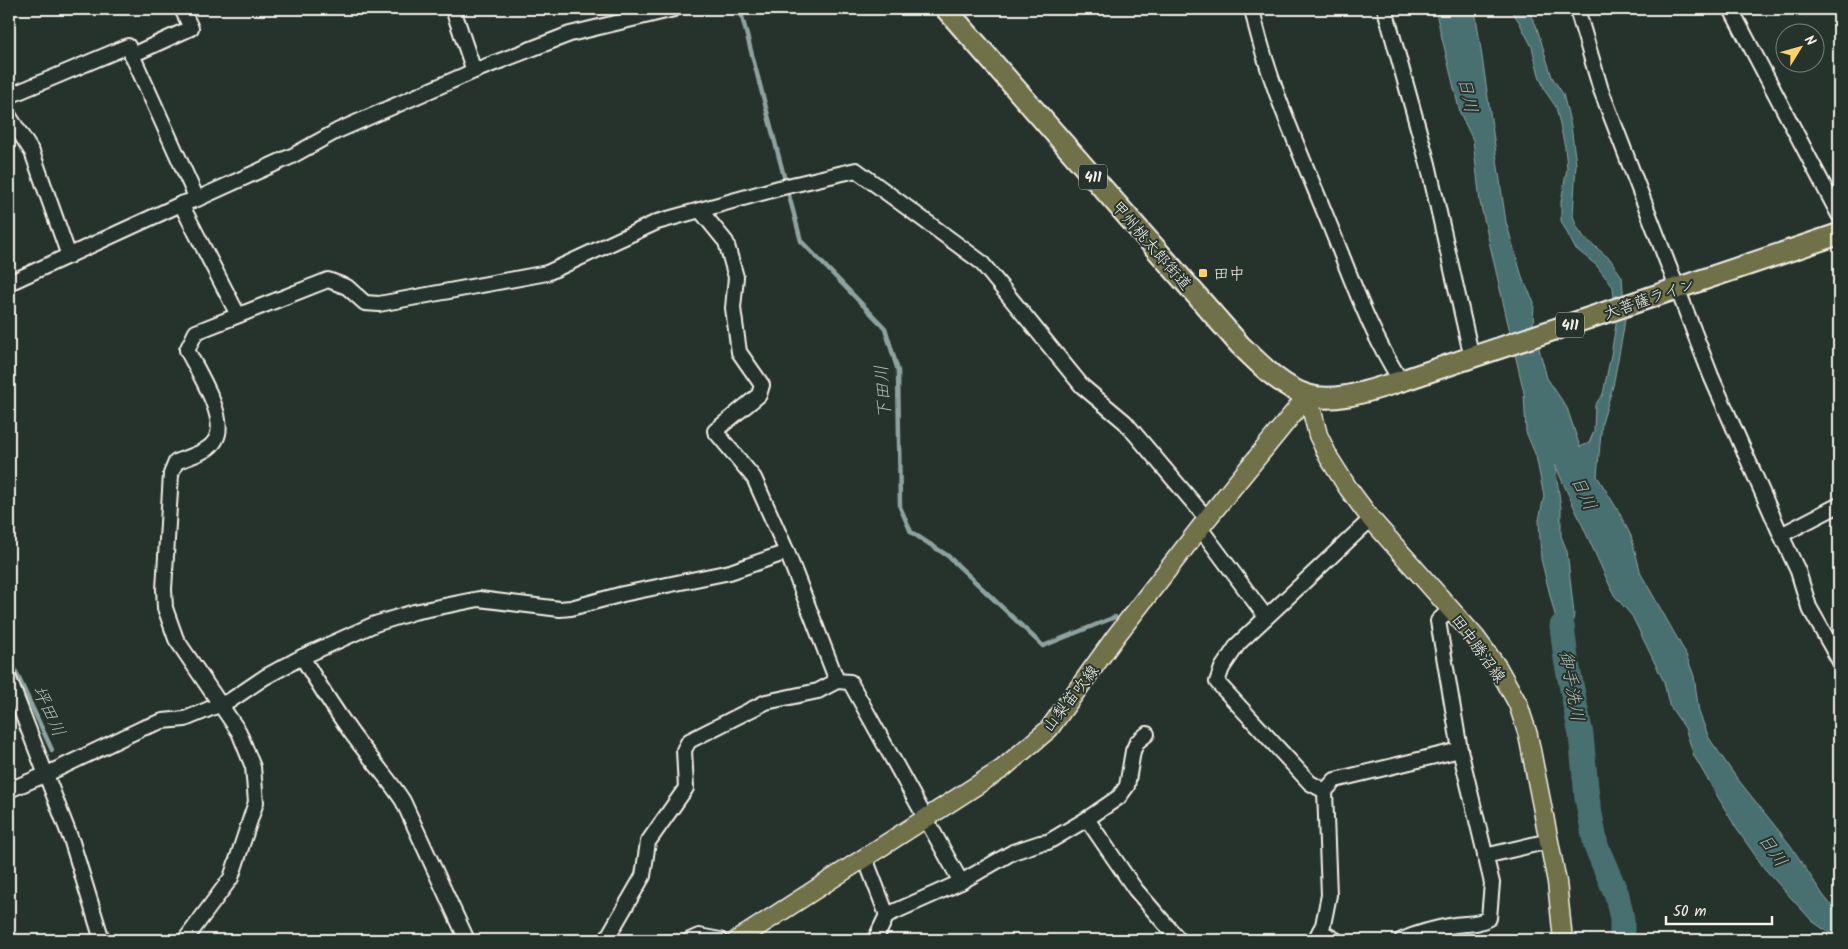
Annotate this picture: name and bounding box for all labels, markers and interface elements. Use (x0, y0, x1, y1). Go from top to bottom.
north arrow (1776, 22, 1826, 72)
text: N (1798, 31, 1821, 51)
water label: 日川 (1449, 75, 1484, 116)
road number: 411 (1079, 164, 1107, 190)
street label: 甲州桃太郎街道 (1105, 196, 1197, 296)
place label: 田中 (1213, 262, 1245, 287)
marker: 田中 (1197, 267, 1209, 279)
street label: 大菩薩ライン (1600, 272, 1699, 327)
road number: 411 (1556, 312, 1584, 338)
water label: 下田川 (868, 364, 901, 420)
water label: 日川 (1562, 471, 1603, 516)
street label: 田中勝沼線 (1444, 609, 1511, 689)
water label: 御手洗川 (1550, 648, 1591, 724)
street label: 山梨笛吹線 (1037, 660, 1106, 738)
water label: 坪田川 (23, 681, 72, 742)
water label: 日川 (1750, 828, 1794, 874)
scale bar (1666, 894, 1772, 926)
text: 50 m (1673, 900, 1707, 924)

